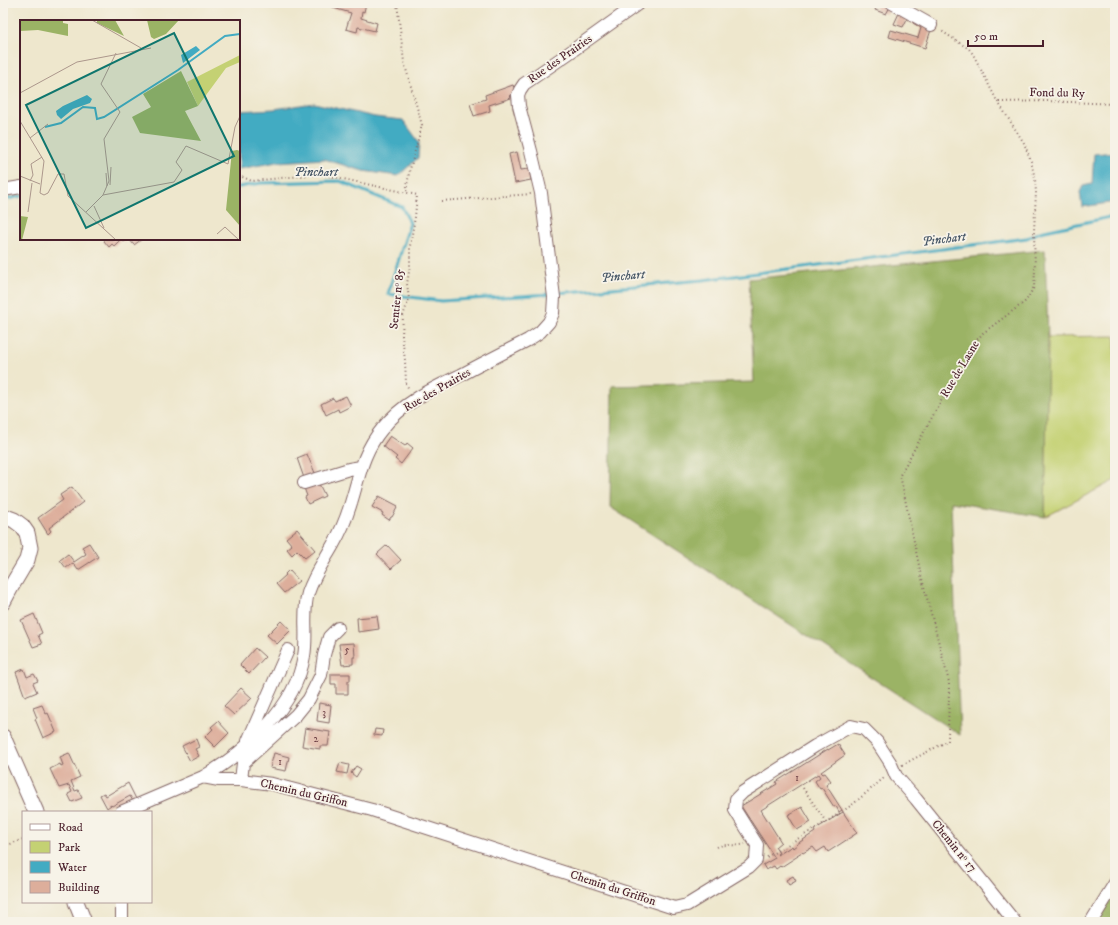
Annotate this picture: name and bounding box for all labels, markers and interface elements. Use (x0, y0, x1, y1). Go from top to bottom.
inset map (20, 20, 240, 240)
scale bar (968, 22, 1043, 48)
text: 50 m (974, 29, 998, 44)
street label: Rue des Prairies (525, 31, 595, 87)
street label: Fond du Ry (1029, 85, 1085, 101)
water label: Pinchart (294, 164, 339, 180)
water label: Pinchart (921, 228, 968, 250)
water label: Pinchart (601, 266, 647, 286)
street label: Sentier nᵒ 85 (386, 268, 408, 330)
street label: Rue de Lasne (937, 338, 983, 400)
street label: Rue des Prairies (401, 365, 473, 415)
house number: 5 (345, 644, 350, 656)
house number: 3 (322, 707, 326, 719)
house number: 2 (314, 733, 319, 745)
house number: 1 (278, 756, 282, 768)
house number: 1 (795, 772, 799, 784)
street label: Chemin du Griffon (259, 776, 350, 811)
legend (22, 811, 152, 903)
street label: Chemin nᵒ 17 (928, 817, 980, 875)
text: Road (58, 820, 83, 835)
text: Park (58, 840, 80, 855)
text: Water (57, 860, 87, 875)
street label: Chemin du Griffon (568, 867, 658, 909)
text: Building (58, 880, 99, 895)

